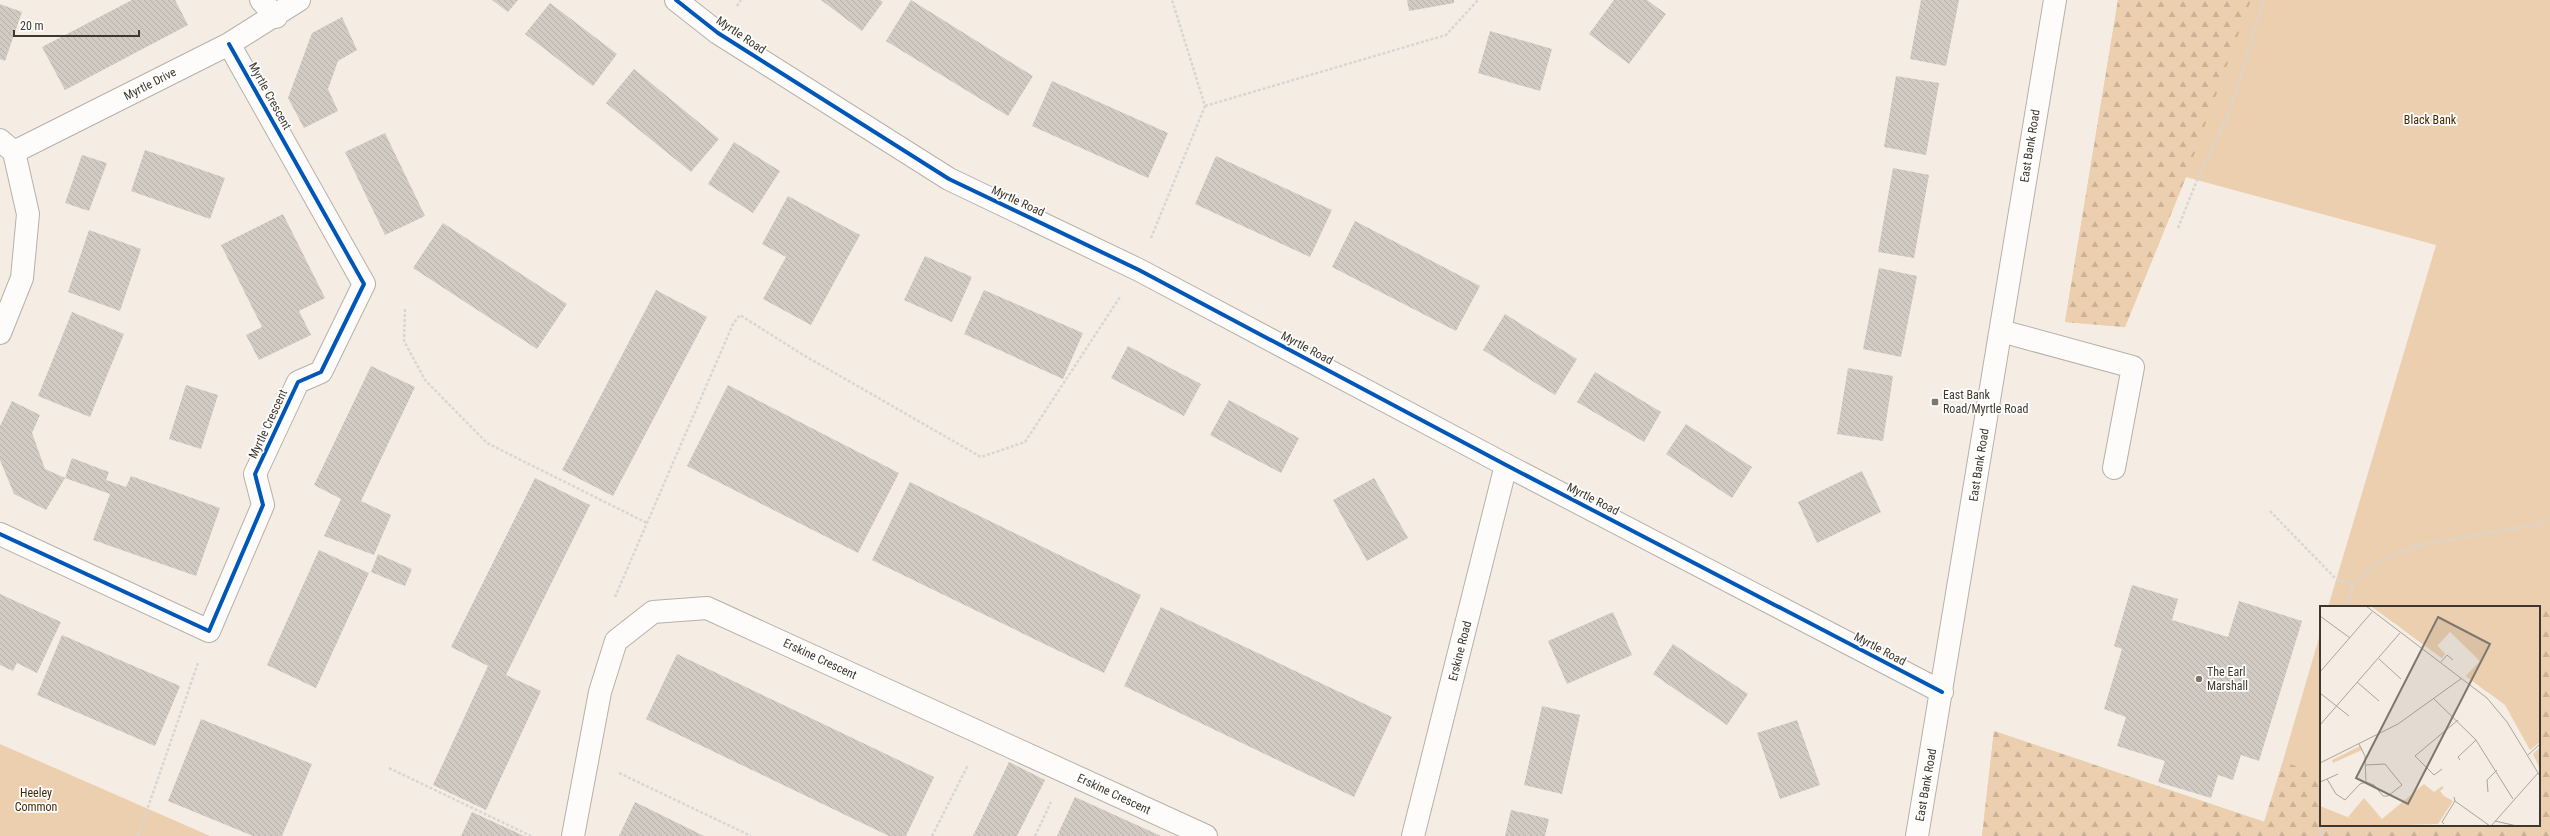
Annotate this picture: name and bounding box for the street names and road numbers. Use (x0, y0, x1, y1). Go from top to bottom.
street label: Myrtle Road (714, 13, 768, 57)
street label: Myrtle Crescent (246, 60, 294, 132)
street label: Myrtle Drive (122, 65, 179, 103)
street label: East Bank Road (2017, 108, 2043, 184)
street label: Myrtle Road (989, 183, 1047, 219)
street label: Myrtle Road (1279, 328, 1335, 368)
street label: Myrtle Crescent (246, 387, 290, 461)
street label: East Bank Road (1966, 427, 1992, 503)
street label: Myrtle Road (1565, 480, 1622, 518)
street label: Erskine Road (1446, 619, 1474, 683)
street label: Myrtle Road (1852, 629, 1908, 669)
street label: Erskine Crescent (781, 636, 859, 682)
street label: East Bank Road (1913, 747, 1939, 823)
street label: Erskine Crescent (1075, 771, 1153, 817)

